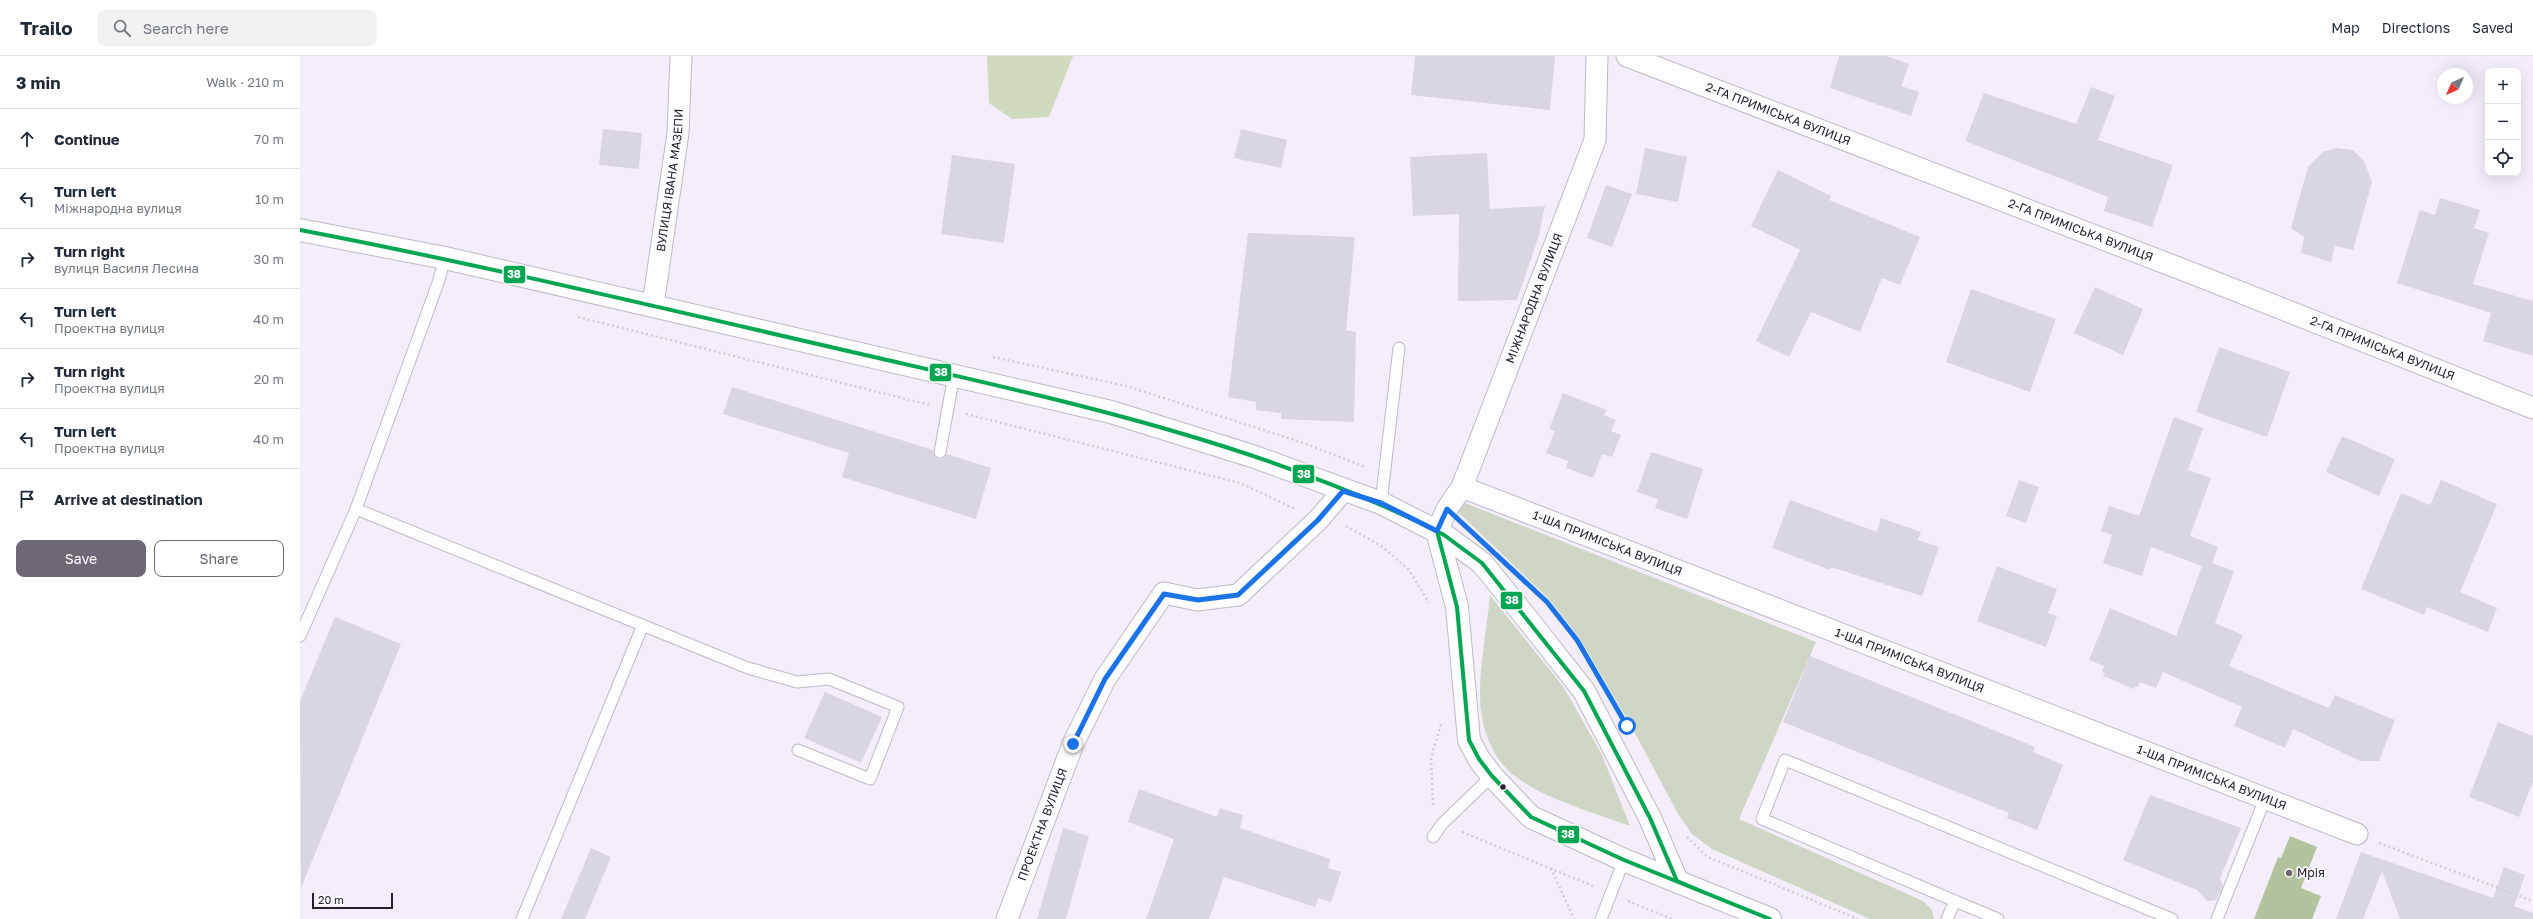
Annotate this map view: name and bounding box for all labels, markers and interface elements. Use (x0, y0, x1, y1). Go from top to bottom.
search box (97, 10, 377, 46)
text: Trailo (20, 16, 73, 39)
icon: search (111, 17, 133, 39)
text: Search here (143, 19, 229, 37)
text: Map (2331, 19, 2360, 36)
text: Directions (2382, 19, 2450, 36)
text: Saved (2472, 19, 2513, 36)
north arrow (2437, 68, 2473, 104)
map controls (2485, 68, 2521, 176)
button: + (2485, 68, 2521, 104)
text: 3 min (16, 72, 60, 93)
text: Walk · 210 m (206, 74, 284, 90)
street label: 2-ГА ПРИМІСЬКА ВУЛИЦЯ (1704, 79, 1853, 148)
button: − (2485, 104, 2521, 140)
street label: ВУЛИЦЯ ІВАНА МАЗЕПИ (653, 108, 686, 253)
icon: ahead (16, 128, 38, 150)
text: Continue (54, 130, 120, 148)
text: 70 m (254, 131, 284, 147)
button: locate (2485, 140, 2521, 176)
text: Turn left (54, 182, 116, 200)
icon: left (16, 188, 38, 210)
text: 10 m (255, 191, 284, 207)
street label: 2-ГА ПРИМІСЬКА ВУЛИЦЯ (2006, 195, 2155, 265)
text: Міжнародна вулиця (54, 200, 182, 216)
street label: МІЖНАРОДНА ВУЛИЦЯ (1502, 231, 1566, 365)
text: Turn right (54, 242, 125, 260)
icon: right (16, 248, 38, 270)
text: 30 m (254, 251, 284, 267)
text: вулиця Василя Лесина (54, 260, 199, 276)
line badge: 38 (503, 265, 526, 284)
text: 38 (507, 267, 521, 280)
text: Turn left (54, 302, 116, 320)
icon: left (16, 308, 38, 330)
text: 40 m (253, 311, 284, 327)
street label: 2-ГА ПРИМІСЬКА ВУЛИЦЯ (2308, 313, 2457, 383)
text: Проектна вулиця (54, 320, 165, 336)
text: Turn right (54, 362, 125, 380)
line badge: 38 (929, 363, 952, 382)
text: 38 (934, 365, 948, 378)
icon: right (16, 368, 38, 390)
text: 20 m (254, 371, 284, 387)
text: Проектна вулиця (54, 380, 165, 396)
text: Turn left (54, 422, 116, 440)
icon: left (16, 428, 38, 450)
text: 40 m (253, 431, 284, 447)
text: Проектна вулиця (54, 440, 165, 456)
line badge: 38 (1292, 464, 1315, 484)
text: 38 (1297, 467, 1311, 480)
icon: arrive (16, 488, 38, 510)
text: Arrive at destination (54, 490, 203, 508)
street label: 1-ША ПРИМІСЬКА ВУЛИЦЯ (1531, 507, 1685, 579)
button: Save (16, 540, 146, 577)
button: Share (154, 540, 284, 577)
line badge: 38 (1500, 591, 1523, 610)
text: 38 (1505, 593, 1519, 606)
street label: 1-ША ПРИМІСЬКА ВУЛИЦЯ (1833, 624, 1987, 696)
route start (1618, 717, 1636, 735)
route end (1064, 735, 1082, 753)
street label: 1-ША ПРИМІСЬКА ВУЛИЦЯ (2135, 741, 2289, 813)
street label: ПРОЕКТНА ВУЛИЦЯ (1014, 766, 1070, 883)
unlabelled marker (1498, 782, 1508, 792)
line badge: 38 (1557, 825, 1580, 844)
text: 38 (1561, 827, 1575, 840)
place label: Мрія (2297, 865, 2325, 880)
marker: Мрія (2284, 868, 2294, 878)
scale bar (312, 891, 393, 910)
text: 20 m (318, 893, 344, 906)

